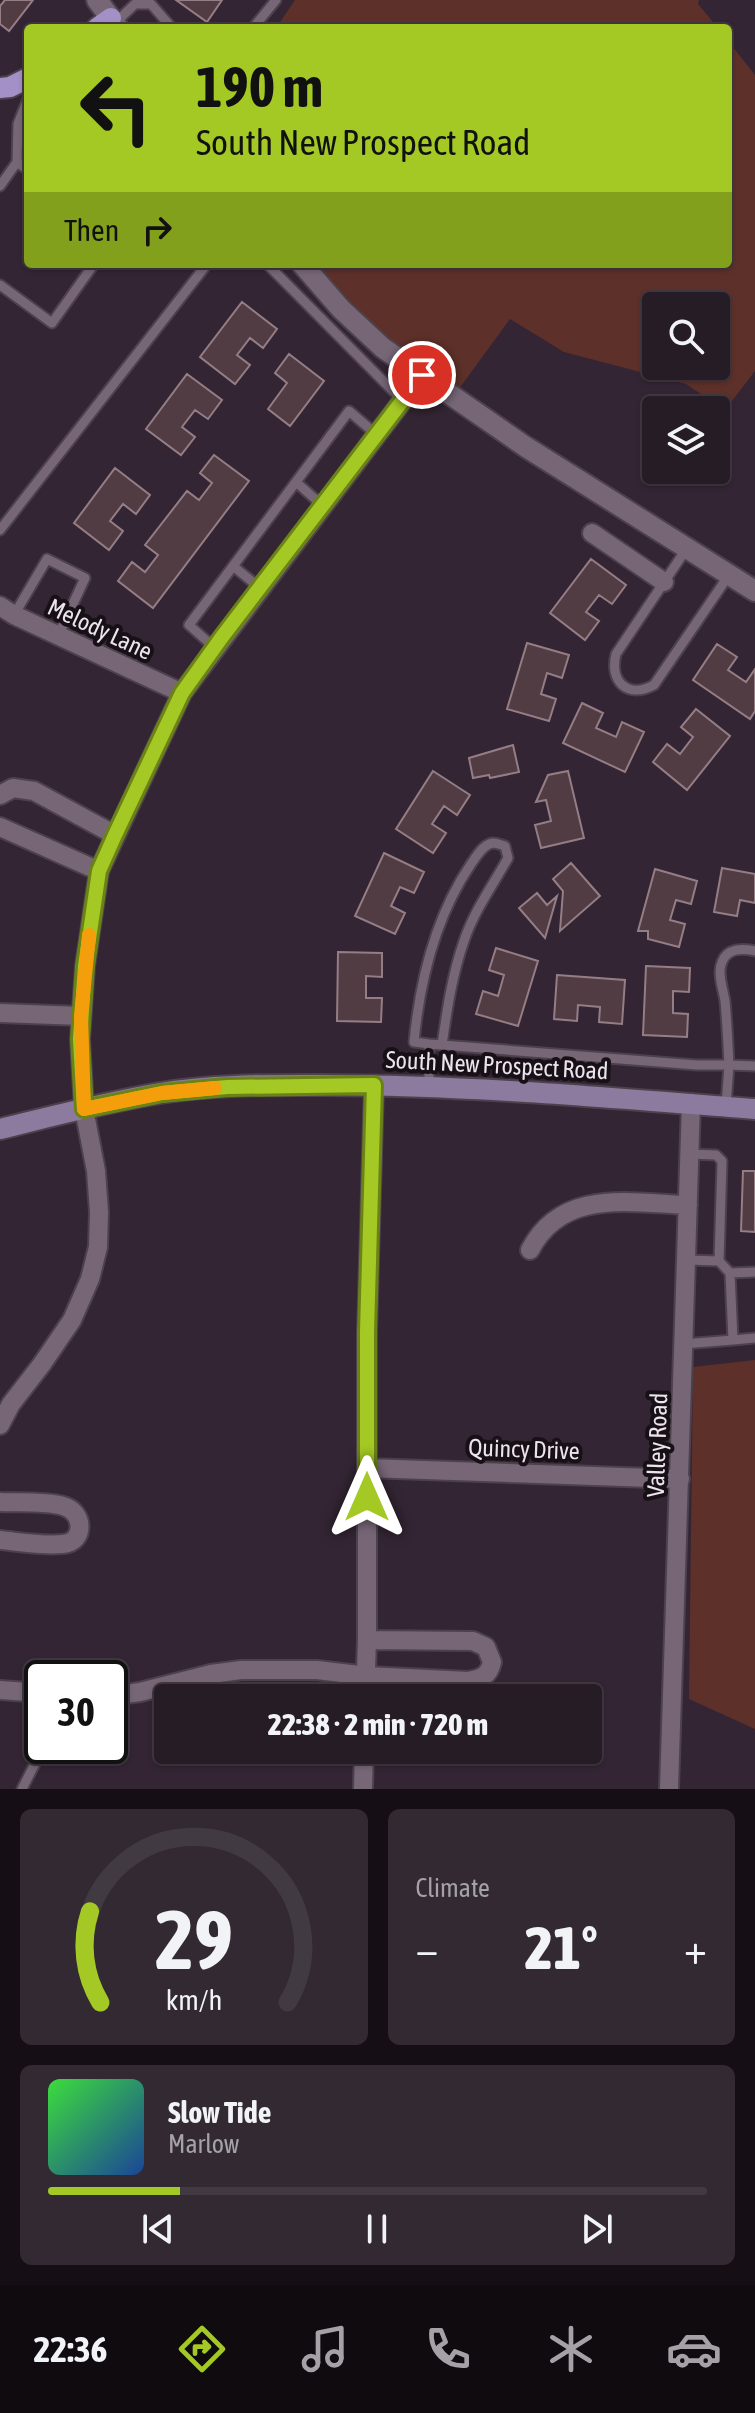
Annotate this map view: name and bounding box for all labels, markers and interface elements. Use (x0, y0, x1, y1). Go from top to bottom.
text: 190 m (196, 55, 323, 119)
icon: left (64, 56, 168, 160)
text: South New Prospect Road (196, 121, 530, 163)
icon: right (135, 208, 179, 252)
text: Then (64, 213, 119, 247)
map controls (642, 292, 730, 484)
button: search (642, 292, 730, 380)
pin (388, 341, 456, 409)
icon: arrive (400, 353, 444, 397)
button: layers (642, 396, 730, 484)
street label: Melody Lane (44, 593, 156, 665)
street label: South New Prospect Road (385, 1046, 609, 1084)
street label: Valley Road (642, 1392, 672, 1498)
street label: Quincy Drive (468, 1434, 580, 1464)
position arrow (325, 1455, 409, 1539)
speed limit sign: 30 (24, 1660, 128, 1764)
text: 22:38 · 2 min · 720 m (268, 1707, 488, 1741)
text: Climate (416, 1873, 490, 1903)
text: 29 (155, 1891, 233, 1987)
text: 21° (525, 1913, 598, 1982)
text: − (416, 1923, 438, 1973)
text: + (684, 1923, 707, 1973)
text: km/h (165, 1983, 222, 2016)
text: Slow Tide (168, 2095, 271, 2129)
text: Marlow (168, 2129, 239, 2159)
icon: previous (136, 2207, 180, 2251)
icon: pause (355, 2207, 399, 2251)
icon: next (575, 2207, 619, 2251)
icon: directions (174, 2321, 230, 2377)
icon: music (297, 2321, 353, 2377)
icon: phone (420, 2321, 476, 2377)
icon: climate (543, 2321, 599, 2377)
icon: car (666, 2321, 722, 2377)
text: 22:36 (33, 2328, 108, 2370)

